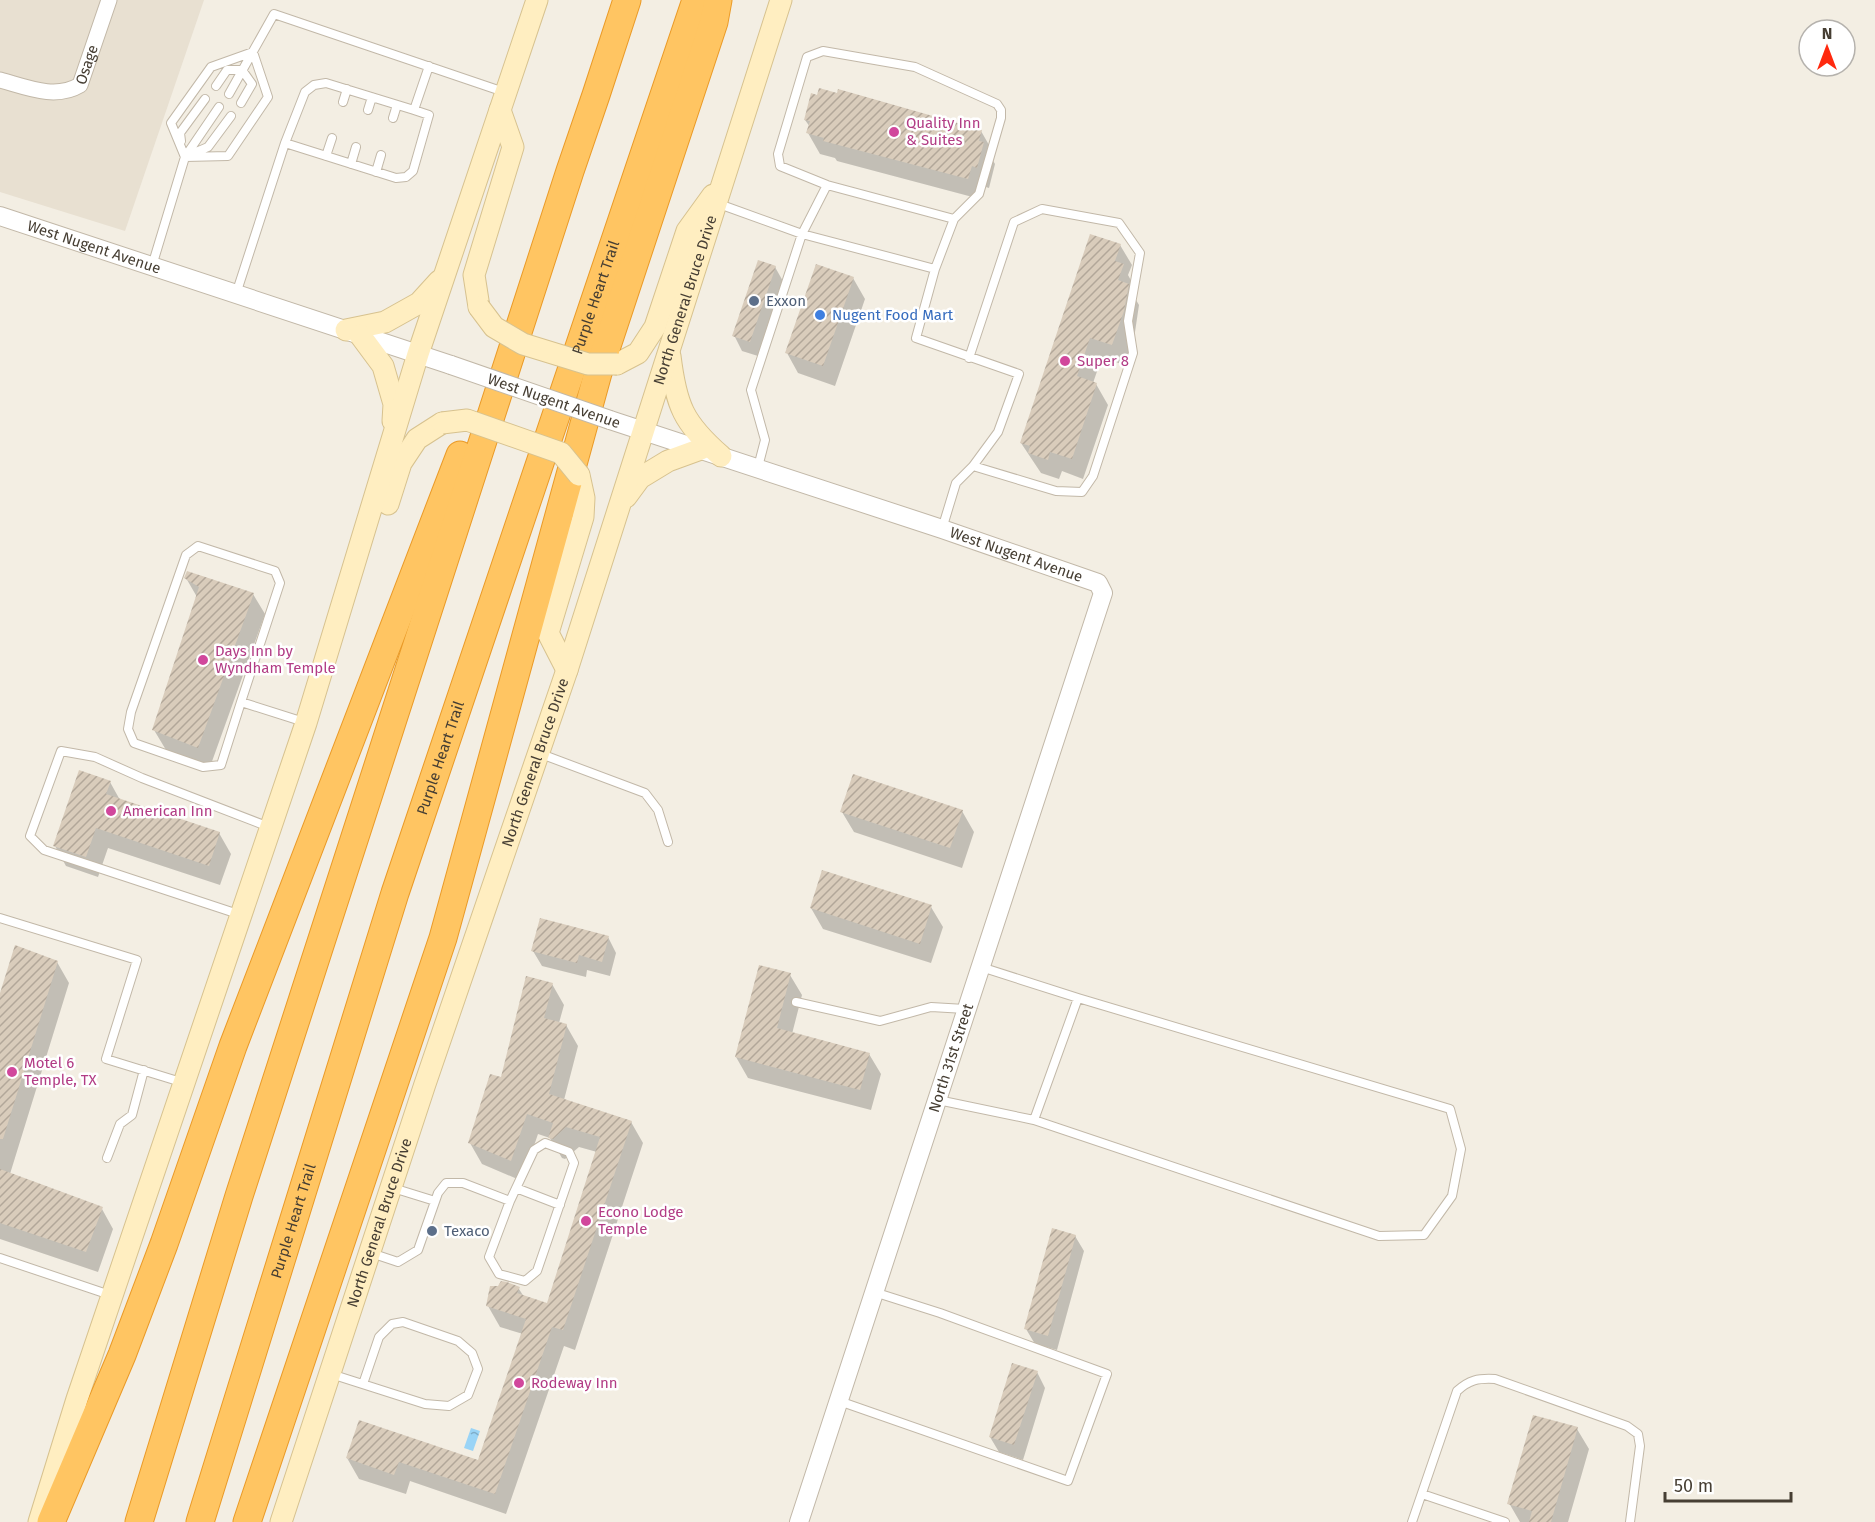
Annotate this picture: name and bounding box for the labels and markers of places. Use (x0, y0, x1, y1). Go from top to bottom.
place label: Quality Inn & Suites (906, 114, 980, 149)
marker: Quality Inn & Suites (887, 125, 901, 139)
place label: Exxon (766, 292, 806, 310)
marker: Exxon (747, 294, 761, 308)
place label: Nugent Food Mart (832, 306, 954, 324)
marker: Nugent Food Mart (813, 308, 827, 322)
place label: Super 8 (1077, 352, 1129, 370)
marker: Super 8 (1058, 354, 1072, 368)
place label: Days Inn by Wyndham Temple (215, 642, 336, 677)
marker: Days Inn by Wyndham Temple (196, 653, 210, 667)
place label: American Inn (123, 802, 213, 820)
marker: American Inn (104, 804, 118, 818)
place label: Motel 6 Temple, TX (24, 1054, 98, 1089)
marker: Motel 6 Temple, TX (5, 1065, 19, 1079)
place label: Econo Lodge Temple (598, 1203, 683, 1238)
marker: Econo Lodge Temple (579, 1214, 593, 1228)
place label: Texaco (444, 1222, 490, 1240)
marker: Texaco (425, 1224, 439, 1238)
place label: Rodeway Inn (531, 1374, 618, 1392)
marker: Rodeway Inn (512, 1376, 526, 1390)

